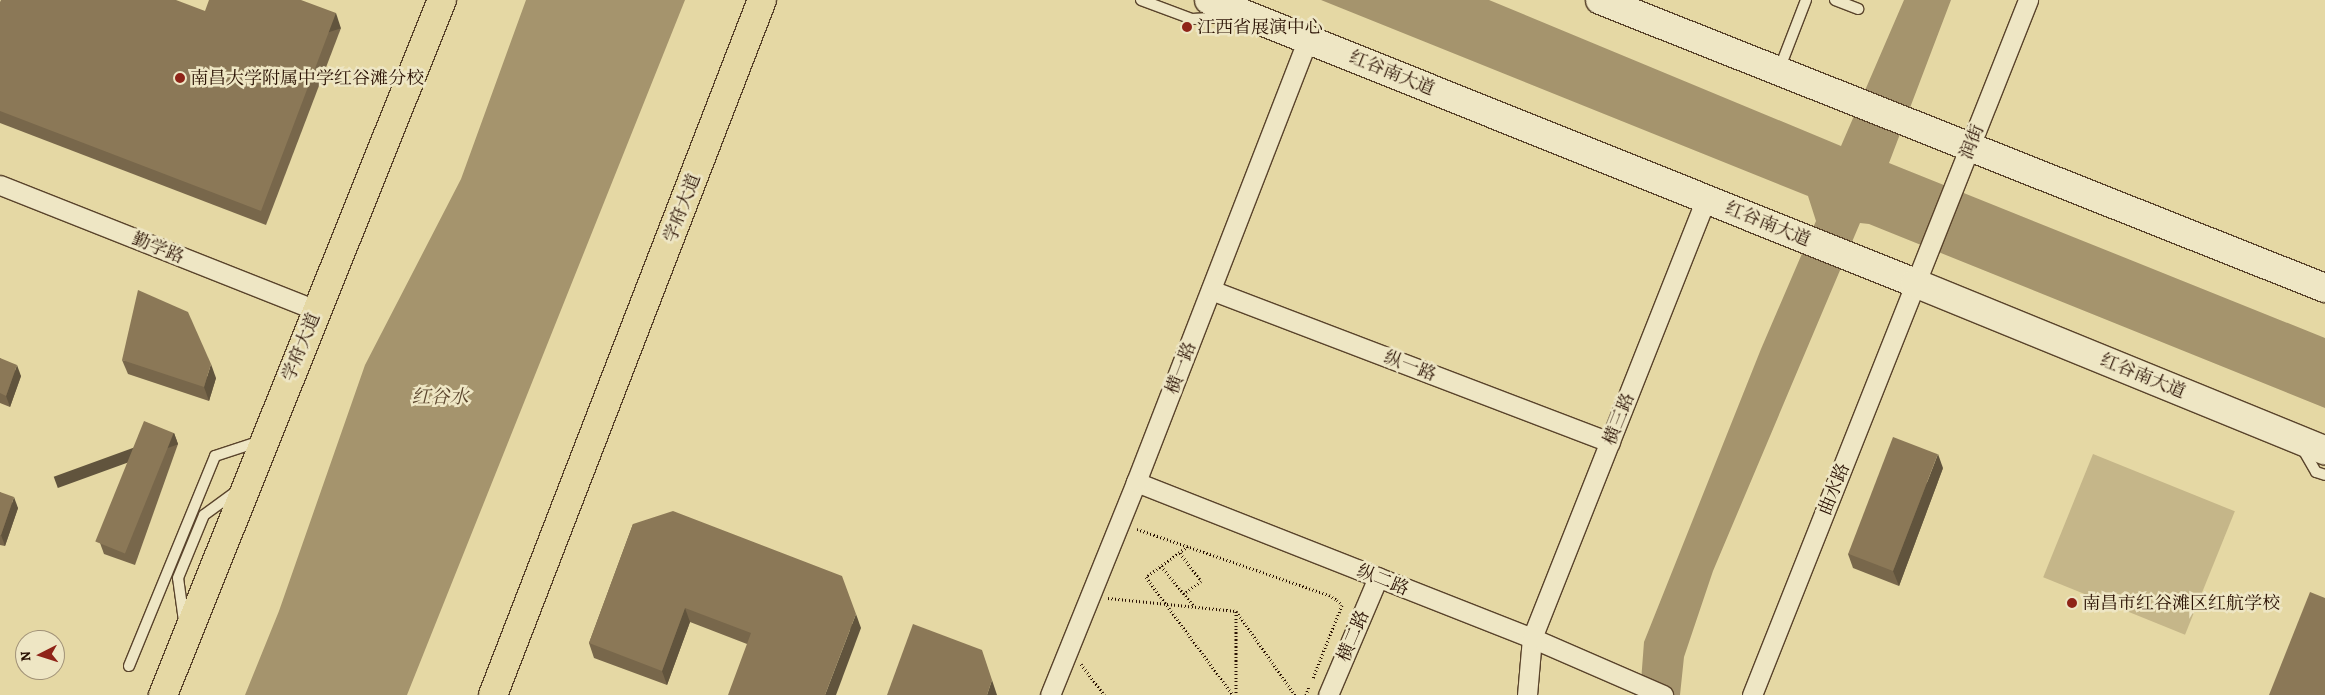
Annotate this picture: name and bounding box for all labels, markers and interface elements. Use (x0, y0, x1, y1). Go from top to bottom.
place label: 江西省展演中心 (1197, 16, 1323, 38)
marker: 江西省展演中心 (1181, 21, 1193, 33)
street label: 红谷南大道 (1346, 46, 1438, 100)
place label: 南昌大学附属中学红谷滩分校 (190, 67, 424, 89)
marker: 南昌大学附属中学红谷滩分校 (174, 72, 186, 84)
street label: 润街 (1955, 121, 1989, 163)
street label: 学府大道 (659, 171, 705, 245)
street label: 红谷南大道 (1722, 197, 1814, 251)
street label: 勤学路 (129, 228, 187, 268)
street label: 学府大道 (278, 310, 324, 384)
street label: 横一路 (1161, 339, 1201, 397)
street label: 纵一路 (1381, 346, 1439, 386)
street label: 红谷南大道 (2097, 349, 2189, 403)
water label: 红谷水 (412, 387, 468, 409)
street label: 横三路 (1599, 390, 1639, 448)
street label: 曲水路 (1814, 460, 1854, 518)
street label: 纵二路 (1354, 560, 1412, 600)
place label: 南昌市红谷滩区红航学校 (2082, 592, 2280, 614)
marker: 南昌市红谷滩区红航学校 (2066, 597, 2078, 609)
street label: 横二路 (1333, 607, 1373, 665)
north arrow (15, 630, 65, 680)
text: N (16, 650, 35, 662)

